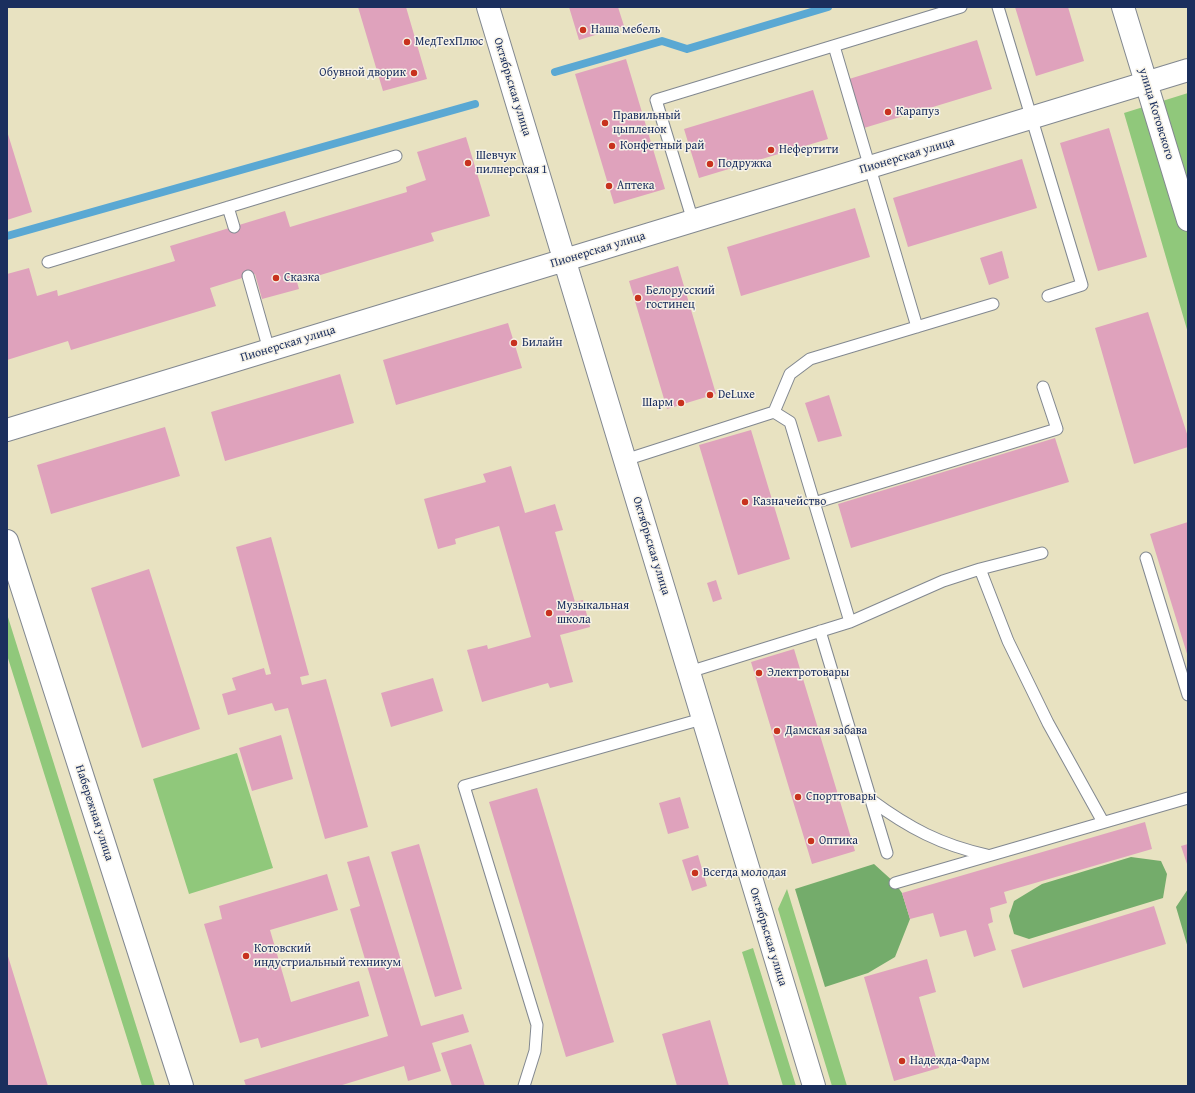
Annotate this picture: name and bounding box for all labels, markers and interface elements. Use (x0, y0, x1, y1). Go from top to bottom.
place label: Наша мебель (591, 23, 660, 37)
marker: Наша мебель (578, 25, 588, 35)
place label: МедТехПлюс (415, 35, 483, 49)
street label: Октябрьская улица (490, 36, 534, 138)
marker: МедТехПлюс (402, 37, 412, 47)
place label: Обувной дворик (319, 66, 406, 80)
street label: улица Котовского (1135, 66, 1177, 162)
marker: Обувной дворик (409, 68, 419, 78)
place label: Карапуз (896, 105, 939, 119)
marker: Карапуз (883, 107, 893, 117)
place label: Правильный цыпленок (613, 109, 681, 137)
marker: Правильный цыпленок (600, 118, 610, 128)
street label: Пионерская улица (858, 135, 956, 177)
place label: Конфетный рай (620, 139, 704, 153)
marker: Конфетный рай (607, 141, 617, 151)
place label: Нефертити (779, 143, 839, 157)
marker: Нефертити (766, 145, 776, 155)
place label: Шевчук пилнерская 1 (476, 149, 547, 177)
place label: Подружка (718, 157, 772, 171)
marker: Шевчук пилнерская 1 (463, 158, 473, 168)
marker: Подружка (705, 159, 715, 169)
place label: Аптека (617, 179, 654, 193)
marker: Аптека (604, 181, 614, 191)
street label: Пионерская улица (549, 229, 647, 271)
place label: Сказка (284, 271, 320, 285)
marker: Сказка (271, 273, 281, 283)
place label: Белорусский гостинец (646, 284, 715, 312)
marker: Белорусский гостинец (633, 293, 643, 303)
street label: Пионерская улица (239, 323, 337, 365)
place label: Билайн (522, 336, 562, 350)
marker: Билайн (509, 338, 519, 348)
place label: DeLuxe (718, 388, 755, 402)
marker: DeLuxe (705, 390, 715, 400)
place label: Шарм (642, 396, 673, 410)
marker: Шарм (676, 398, 686, 408)
street label: Октябрьская улица (629, 495, 673, 597)
place label: Казначейство (753, 495, 826, 509)
marker: Казначейство (740, 497, 750, 507)
place label: Музыкальная школа (557, 599, 629, 627)
marker: Музыкальная школа (544, 608, 554, 618)
place label: Электротовары (767, 666, 849, 680)
marker: Электротовары (754, 668, 764, 678)
place label: Дамская забава (785, 724, 867, 738)
marker: Дамская забава (772, 726, 782, 736)
street label: Набережная улица (72, 763, 116, 863)
place label: Спорттовары (806, 790, 876, 804)
marker: Спорттовары (793, 792, 803, 802)
place label: Оптика (819, 834, 858, 848)
marker: Оптика (806, 836, 816, 846)
place label: Всегда молодая (703, 866, 786, 880)
marker: Всегда молодая (690, 868, 700, 878)
street label: Октябрьская улица (746, 886, 790, 988)
place label: Котовский индустриальный техникум (254, 942, 401, 970)
marker: Котовский индустриальный техникум (241, 951, 251, 961)
place label: Надежда-Фарм (910, 1054, 990, 1068)
marker: Надежда-Фарм (897, 1056, 907, 1066)

